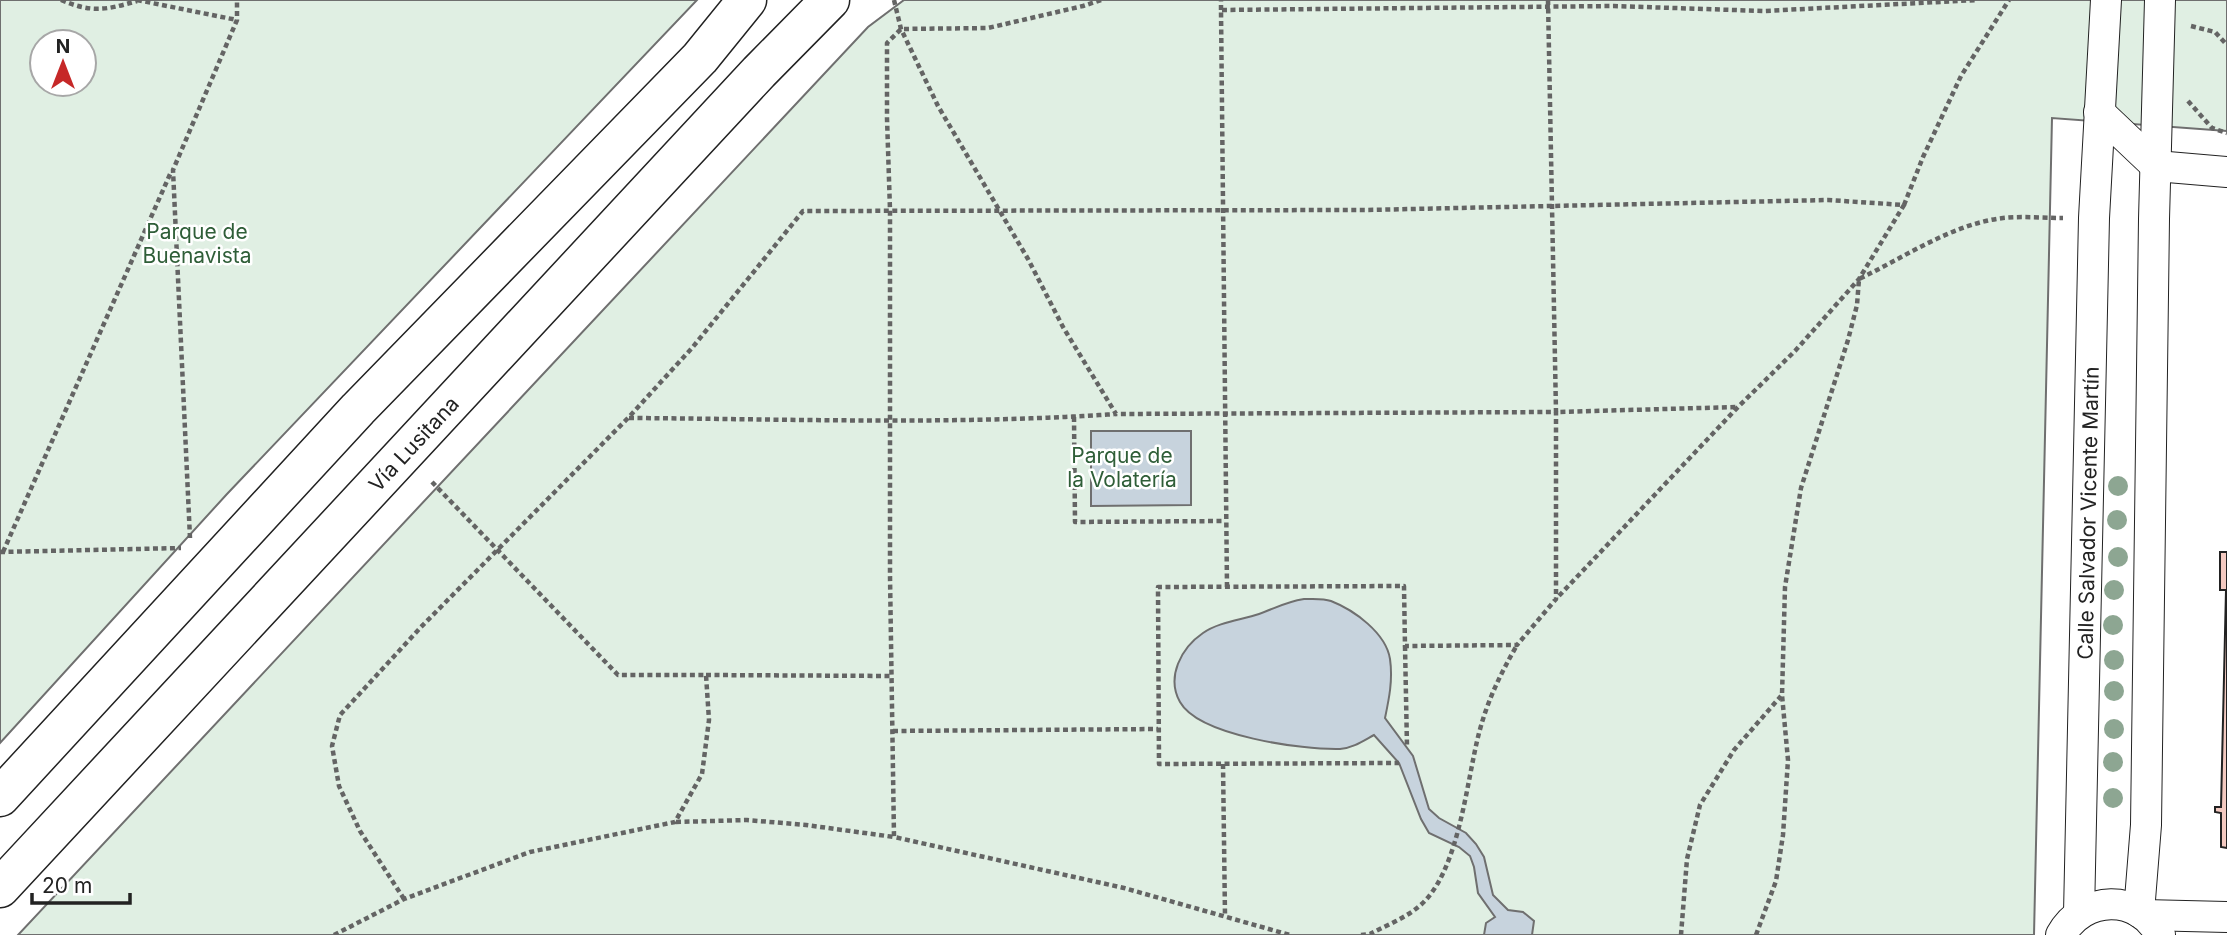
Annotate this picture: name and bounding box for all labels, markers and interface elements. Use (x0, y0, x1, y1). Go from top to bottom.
north arrow (28, 28, 98, 98)
text: N (56, 35, 70, 58)
park label: Parque de Buenavista (142, 219, 252, 268)
street label: Calle Salvador Vicente Martín (2072, 366, 2103, 660)
street label: Vía Lusitana (363, 391, 464, 496)
park label: Parque de la Volatería (1067, 443, 1177, 492)
scale bar (32, 862, 130, 906)
text: 20 m (42, 873, 92, 898)

